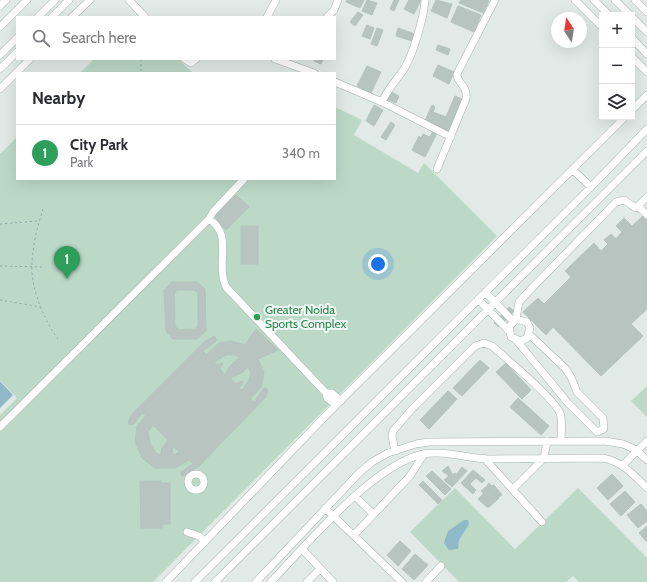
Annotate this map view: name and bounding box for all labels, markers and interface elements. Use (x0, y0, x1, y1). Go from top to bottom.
north arrow (551, 12, 587, 48)
map controls (599, 12, 635, 120)
button: + (599, 12, 635, 48)
search box (16, 16, 336, 60)
icon: search (30, 27, 52, 49)
text: Search here (62, 29, 137, 47)
button: − (599, 48, 635, 84)
button: layers (599, 84, 635, 120)
text: Nearby (32, 88, 85, 108)
text: City Park (70, 136, 128, 154)
text: 1 (43, 145, 47, 161)
text: 340 m (282, 145, 320, 161)
text: Park (70, 154, 93, 170)
pin: 1 (54, 246, 80, 279)
your location (368, 254, 388, 274)
place label: Greater Noida Sports Complex (265, 302, 347, 331)
marker: Greater Noida Sports Complex (252, 312, 262, 322)

